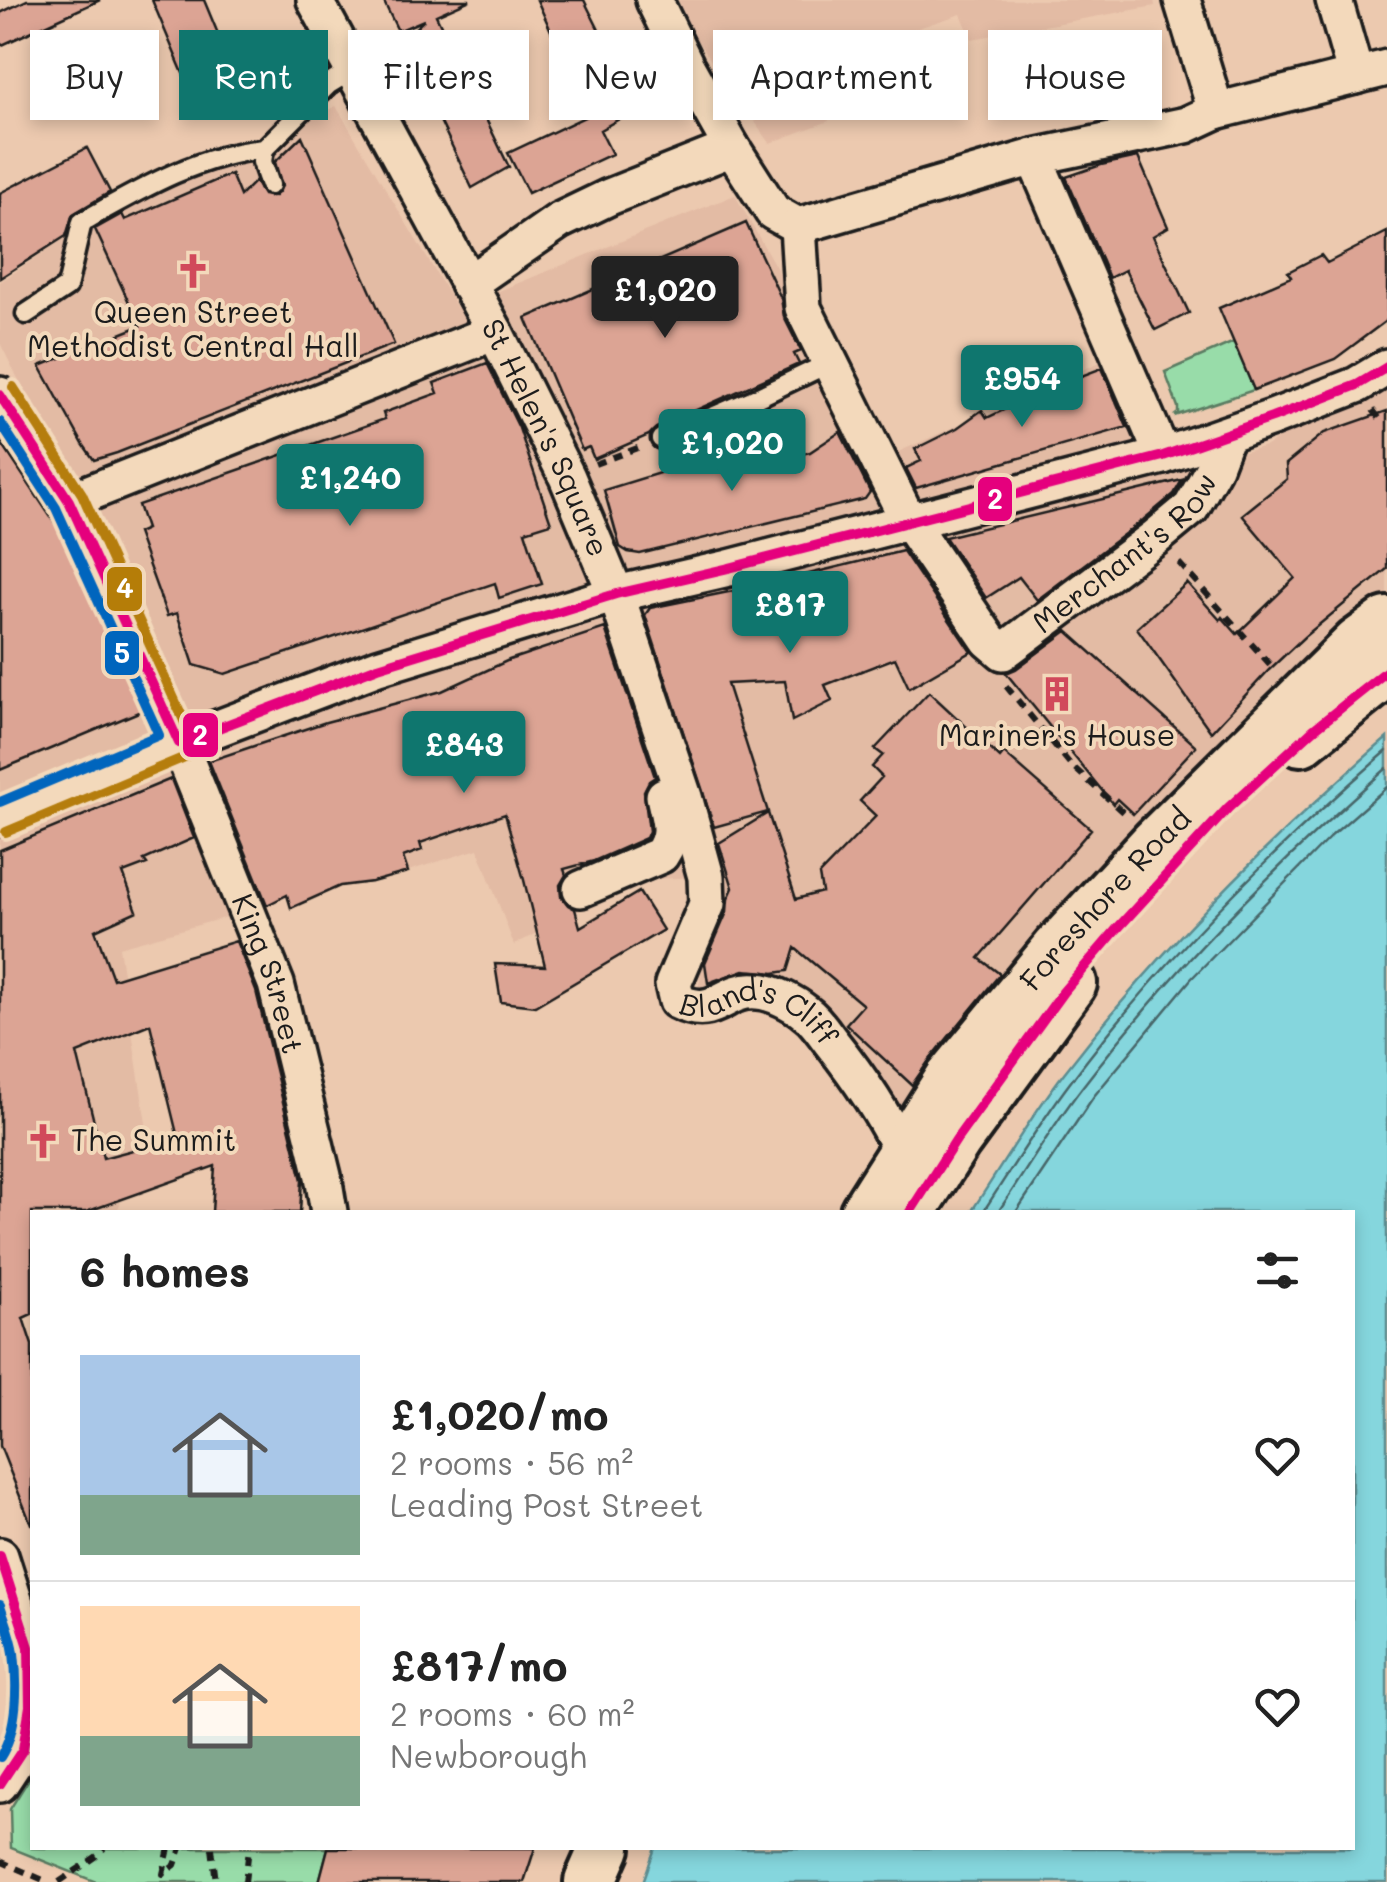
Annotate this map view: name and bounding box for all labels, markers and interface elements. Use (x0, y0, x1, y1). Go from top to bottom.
chip: Buy (30, 30, 159, 120)
chip: Rent (179, 30, 328, 120)
chip: Filters (348, 30, 529, 120)
chip: New (549, 30, 693, 120)
chip: Apartment (713, 30, 968, 120)
chip: House (988, 30, 1162, 120)
church icon: Queen Street Methodist Central Hall (174, 252, 212, 290)
pin: £1,020 (584, 256, 746, 341)
text: £1,020 (614, 267, 716, 309)
place label: Queen Street Methodist Central Hall (27, 291, 359, 365)
street label: St Helen's Square (474, 311, 620, 562)
pin: £954 (963, 345, 1081, 430)
text: £954 (983, 356, 1061, 398)
pin: £1,020 (651, 409, 813, 494)
text: £1,020 (681, 420, 783, 462)
pin: £1,240 (269, 444, 431, 529)
text: £1,240 (299, 455, 401, 497)
street label: Merchant's Row (1023, 465, 1225, 641)
line badge: 2 (976, 475, 1014, 523)
text: 2 (987, 480, 1003, 516)
line badge: 4 (105, 565, 144, 613)
text: 4 (116, 569, 134, 605)
pin: £817 (731, 571, 849, 656)
text: £817 (754, 582, 826, 624)
line badge: 5 (103, 629, 141, 677)
text: 5 (114, 634, 130, 670)
building icon: Mariner's House (1038, 675, 1076, 713)
line badge: 2 (181, 711, 220, 759)
pin: £843 (405, 711, 523, 796)
place label: Mariner's House (939, 714, 1175, 754)
text: 2 (192, 716, 208, 752)
text: £843 (424, 722, 504, 764)
street label: Foreshore Road (1010, 798, 1199, 998)
street label: King Street (224, 887, 314, 1057)
street label: Bland's Cliff (675, 968, 849, 1053)
place label: The Summit (71, 1119, 236, 1159)
church icon: The Summit (24, 1122, 62, 1160)
text: 6 homes (80, 1243, 250, 1298)
icon: filters (1250, 1243, 1305, 1298)
text: £1,020/mo (390, 1386, 608, 1441)
icon: home (160, 1395, 280, 1515)
icon: heart (1250, 1428, 1305, 1483)
text: 2 rooms · 56 m² (390, 1441, 633, 1483)
text: Leading Post Street (390, 1483, 703, 1525)
text: £817/mo (390, 1637, 568, 1692)
icon: home (160, 1646, 280, 1766)
icon: heart (1250, 1679, 1305, 1734)
text: 2 rooms · 60 m² (390, 1692, 634, 1734)
text: Newborough (390, 1734, 587, 1776)

